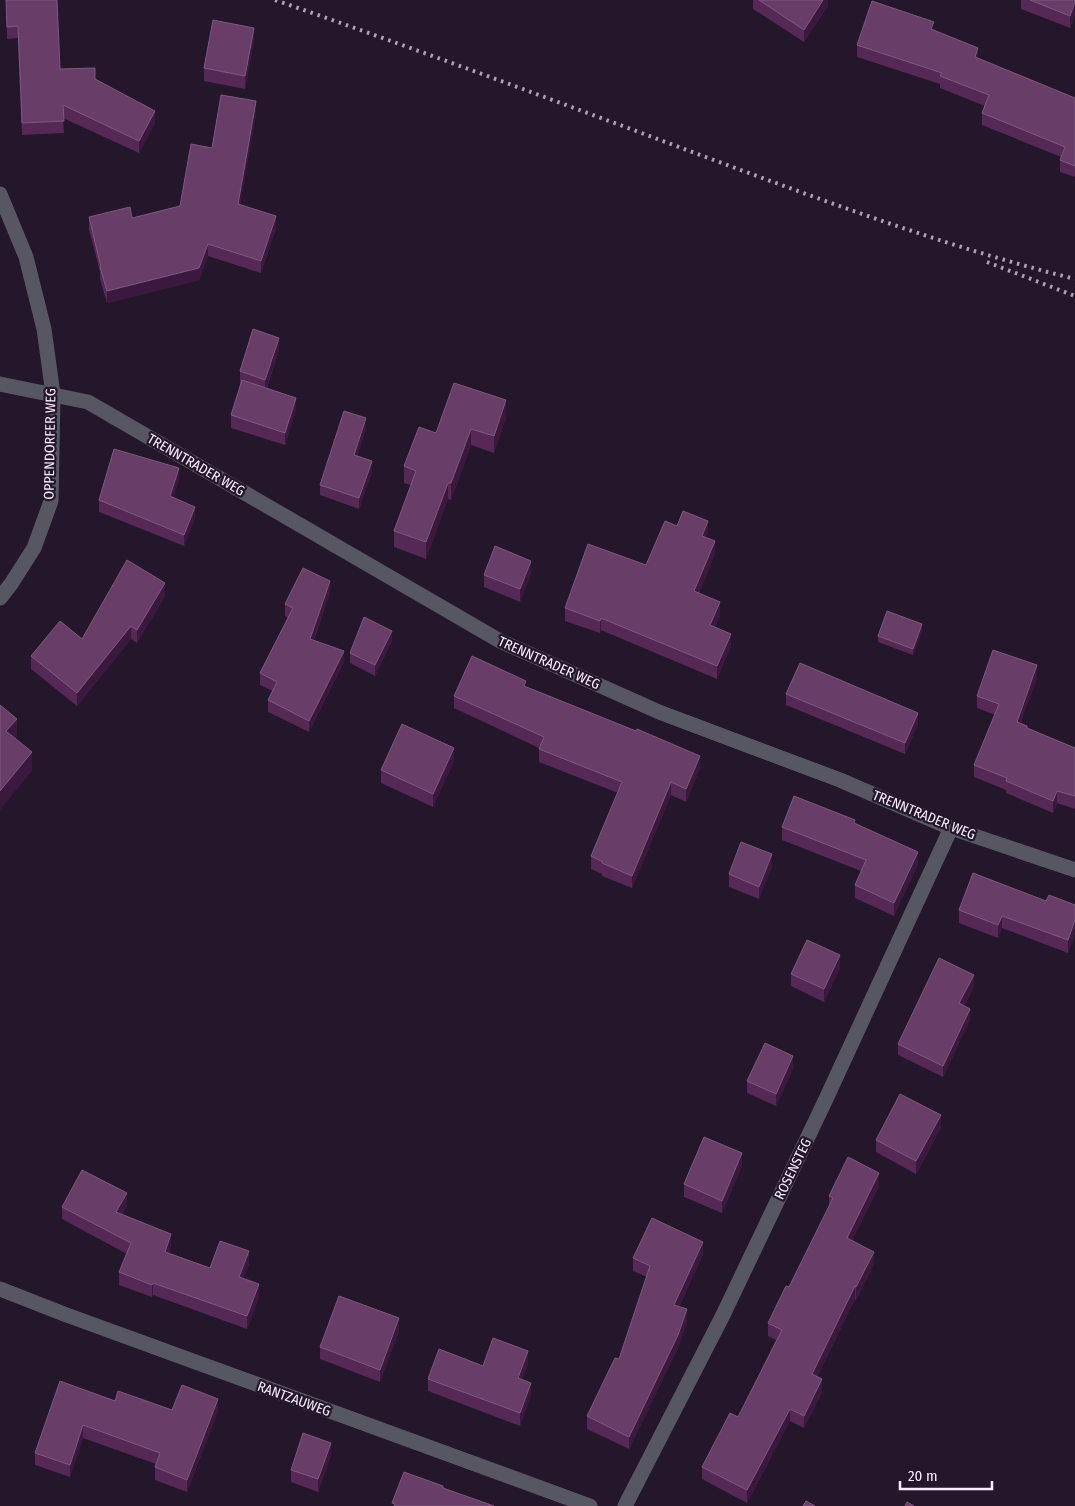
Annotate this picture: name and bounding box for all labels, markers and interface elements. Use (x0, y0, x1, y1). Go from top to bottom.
street label: OPPENDORFER WEG (41, 388, 59, 500)
street label: TRENNTRADER WEG (144, 430, 248, 500)
street label: TRENNTRADER WEG (495, 633, 603, 693)
street label: TRENNTRADER WEG (870, 787, 978, 843)
street label: ROSENSTEG (771, 1136, 815, 1202)
street label: RANTZAUWEG (255, 1378, 333, 1420)
scale bar (900, 1458, 992, 1490)
text: 20 m (908, 1467, 938, 1485)

